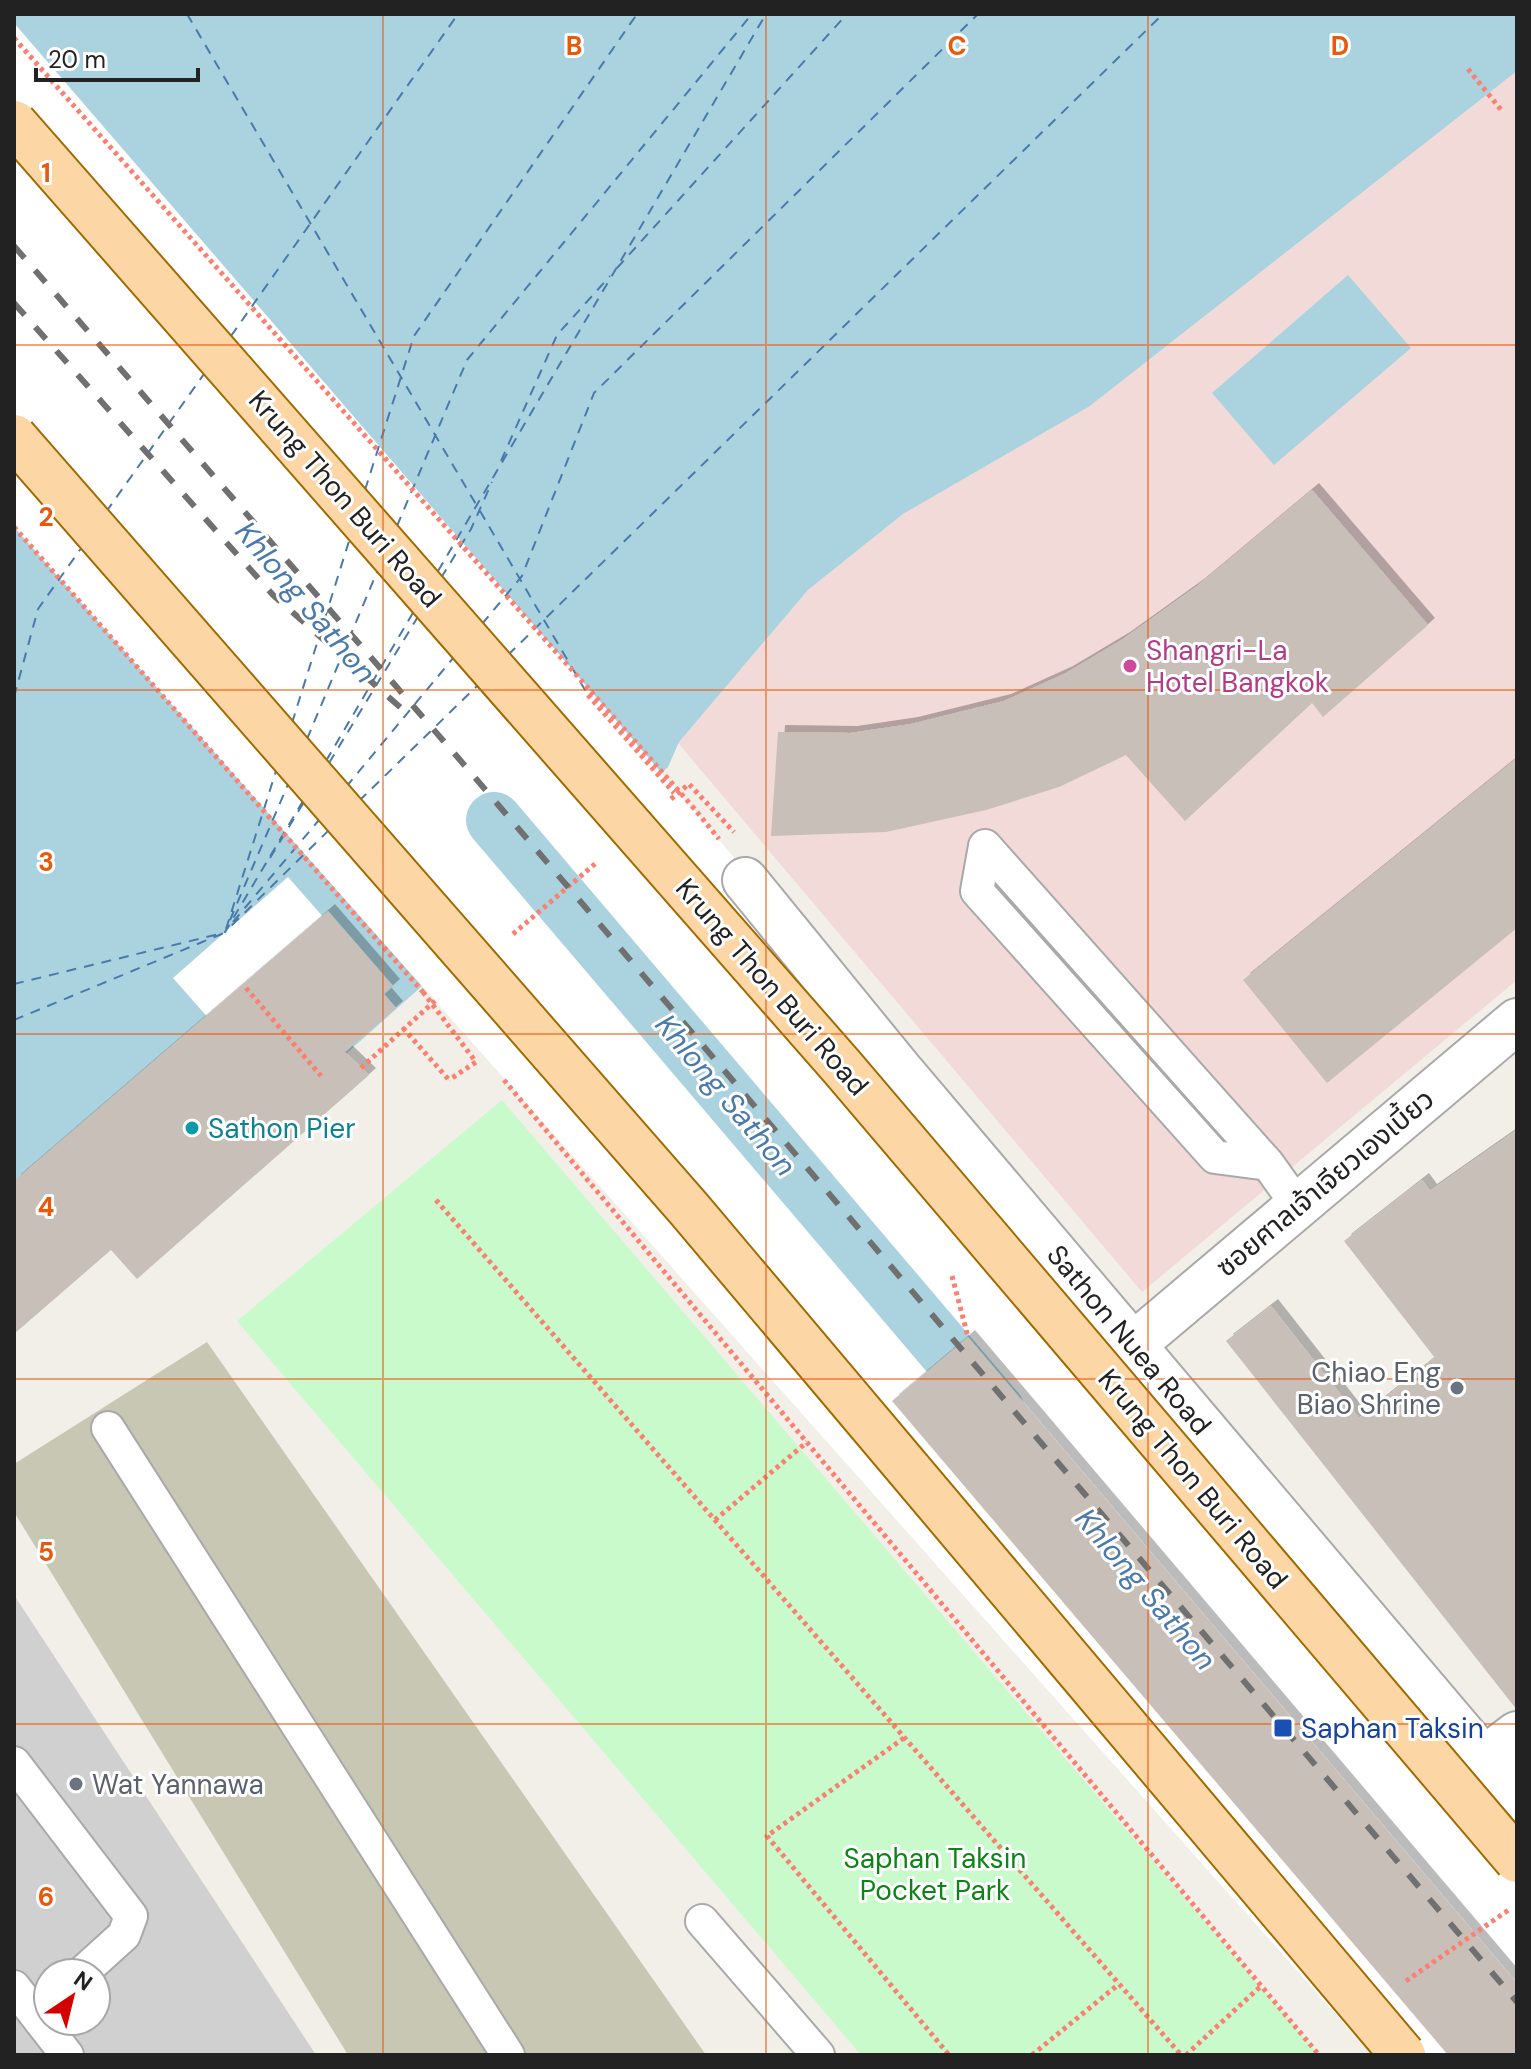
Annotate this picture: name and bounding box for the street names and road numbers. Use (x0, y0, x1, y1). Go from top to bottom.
street label: Krung Thon Buri Road (240, 383, 450, 615)
street label: Krung Thon Buri Road (667, 871, 877, 1103)
street label: ซอยศาลเจ้าเจียวเองเบี้ยว (1207, 1080, 1442, 1285)
street label: Sathon Nuea Road (1039, 1237, 1219, 1443)
street label: Krung Thon Buri Road (1090, 1361, 1296, 1597)

